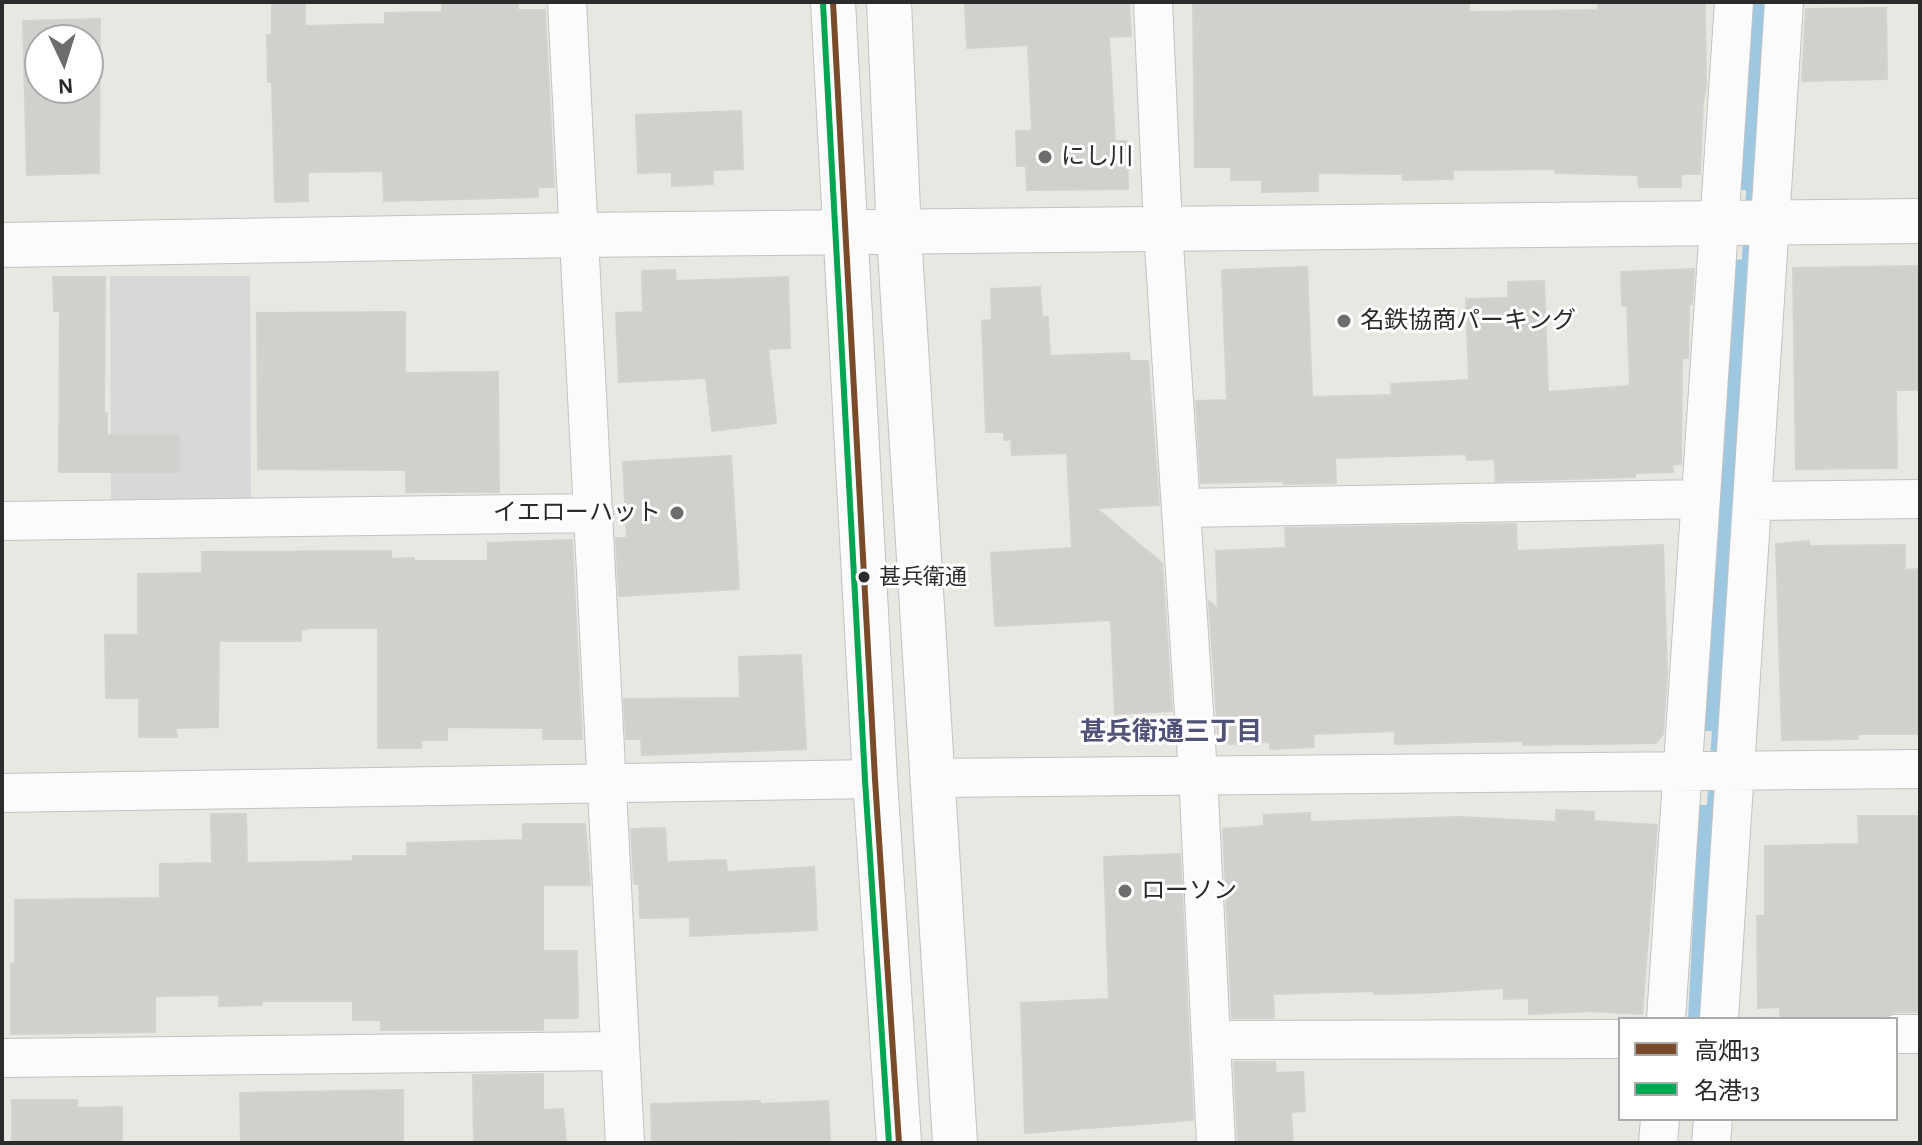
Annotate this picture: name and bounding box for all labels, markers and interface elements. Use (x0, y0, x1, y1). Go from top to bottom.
north arrow (24, 24, 104, 104)
text: N (57, 74, 74, 97)
place label: にし川 (1061, 143, 1133, 171)
marker: にし川 (1036, 148, 1054, 166)
place label: 名鉄協商パーキング (1360, 307, 1576, 335)
marker: 名鉄協商パーキング (1335, 312, 1353, 330)
place label: イエローハット (493, 499, 661, 527)
marker: イエローハット (668, 504, 686, 522)
place label: 甚兵衛通 (879, 564, 967, 590)
marker: 甚兵衛通 (856, 569, 872, 585)
district label: 甚兵衛通三丁目 (1080, 716, 1262, 748)
place label: ローソン (1141, 877, 1237, 905)
marker: ローソン (1116, 882, 1134, 900)
legend (1618, 1017, 1898, 1121)
text: 高畑13 (1694, 1040, 1760, 1064)
text: 名港13 (1694, 1080, 1760, 1104)

